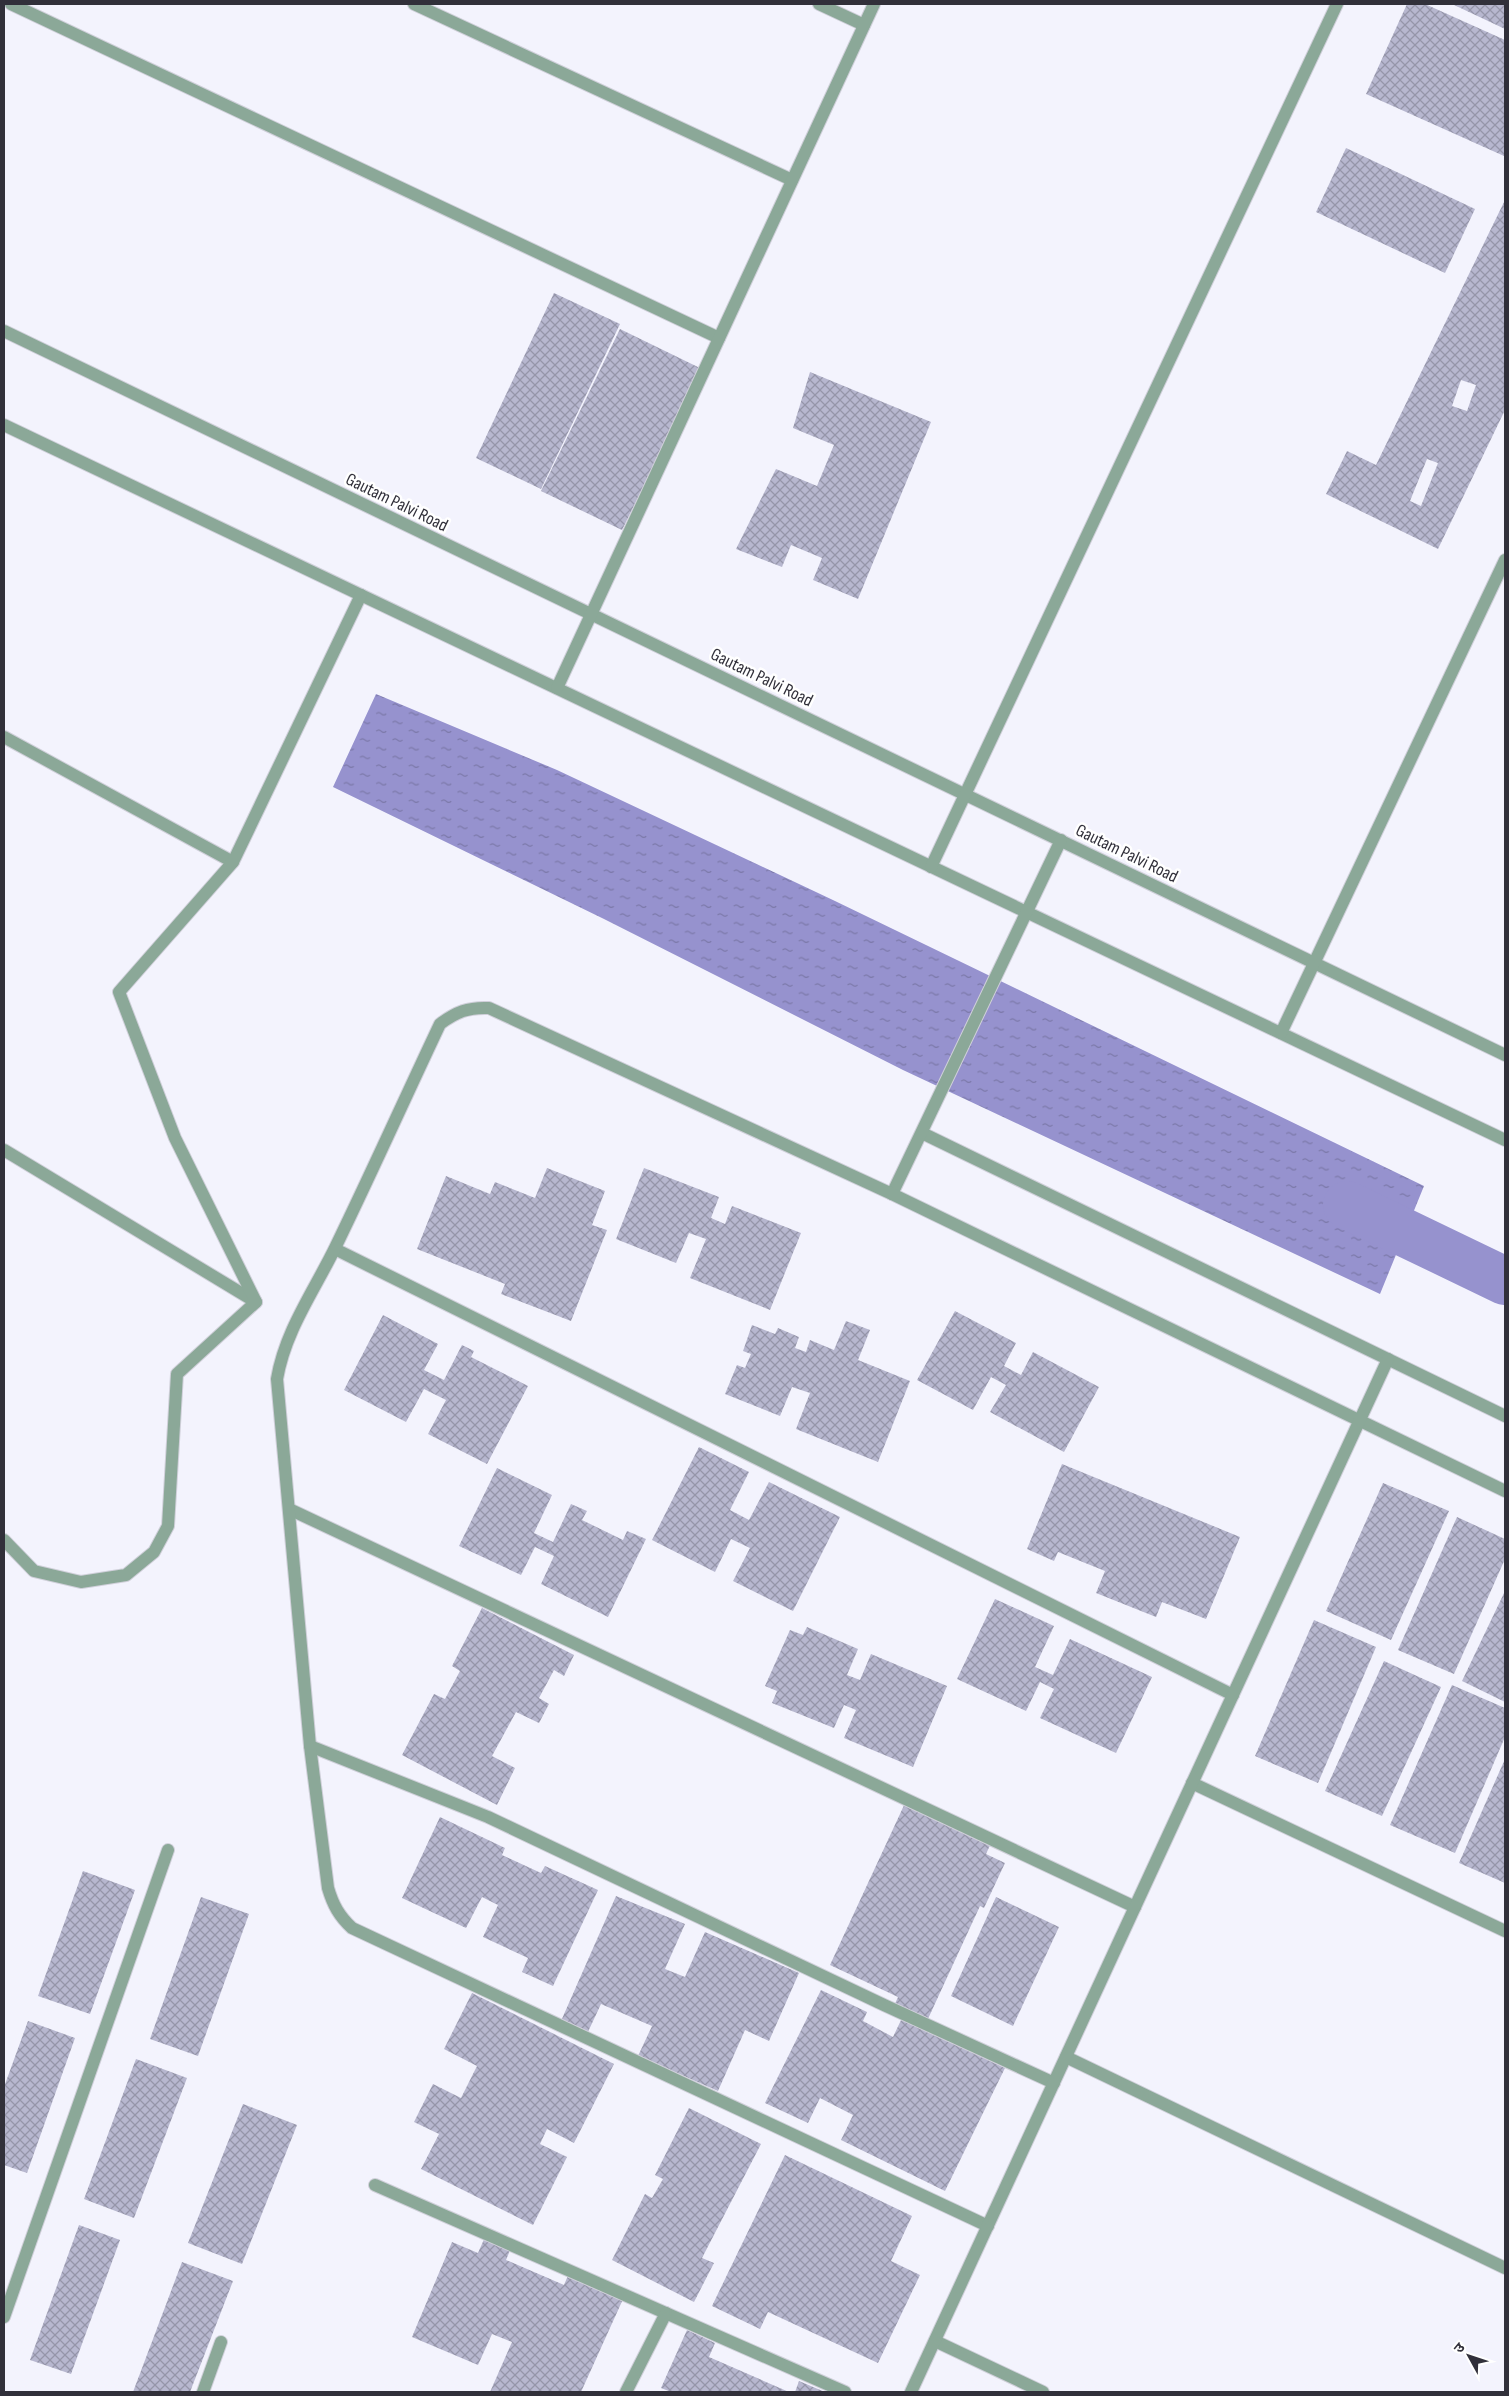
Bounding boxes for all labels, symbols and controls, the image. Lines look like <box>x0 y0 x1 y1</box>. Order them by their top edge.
street label: Gautam Palvi Road <box>342 469 451 536</box>
street label: Gautam Palvi Road <box>707 644 816 711</box>
street label: Gautam Palvi Road <box>1072 820 1181 887</box>
north arrow <box>1444 2331 1494 2381</box>
text: उ <box>1450 2339 1469 2357</box>

